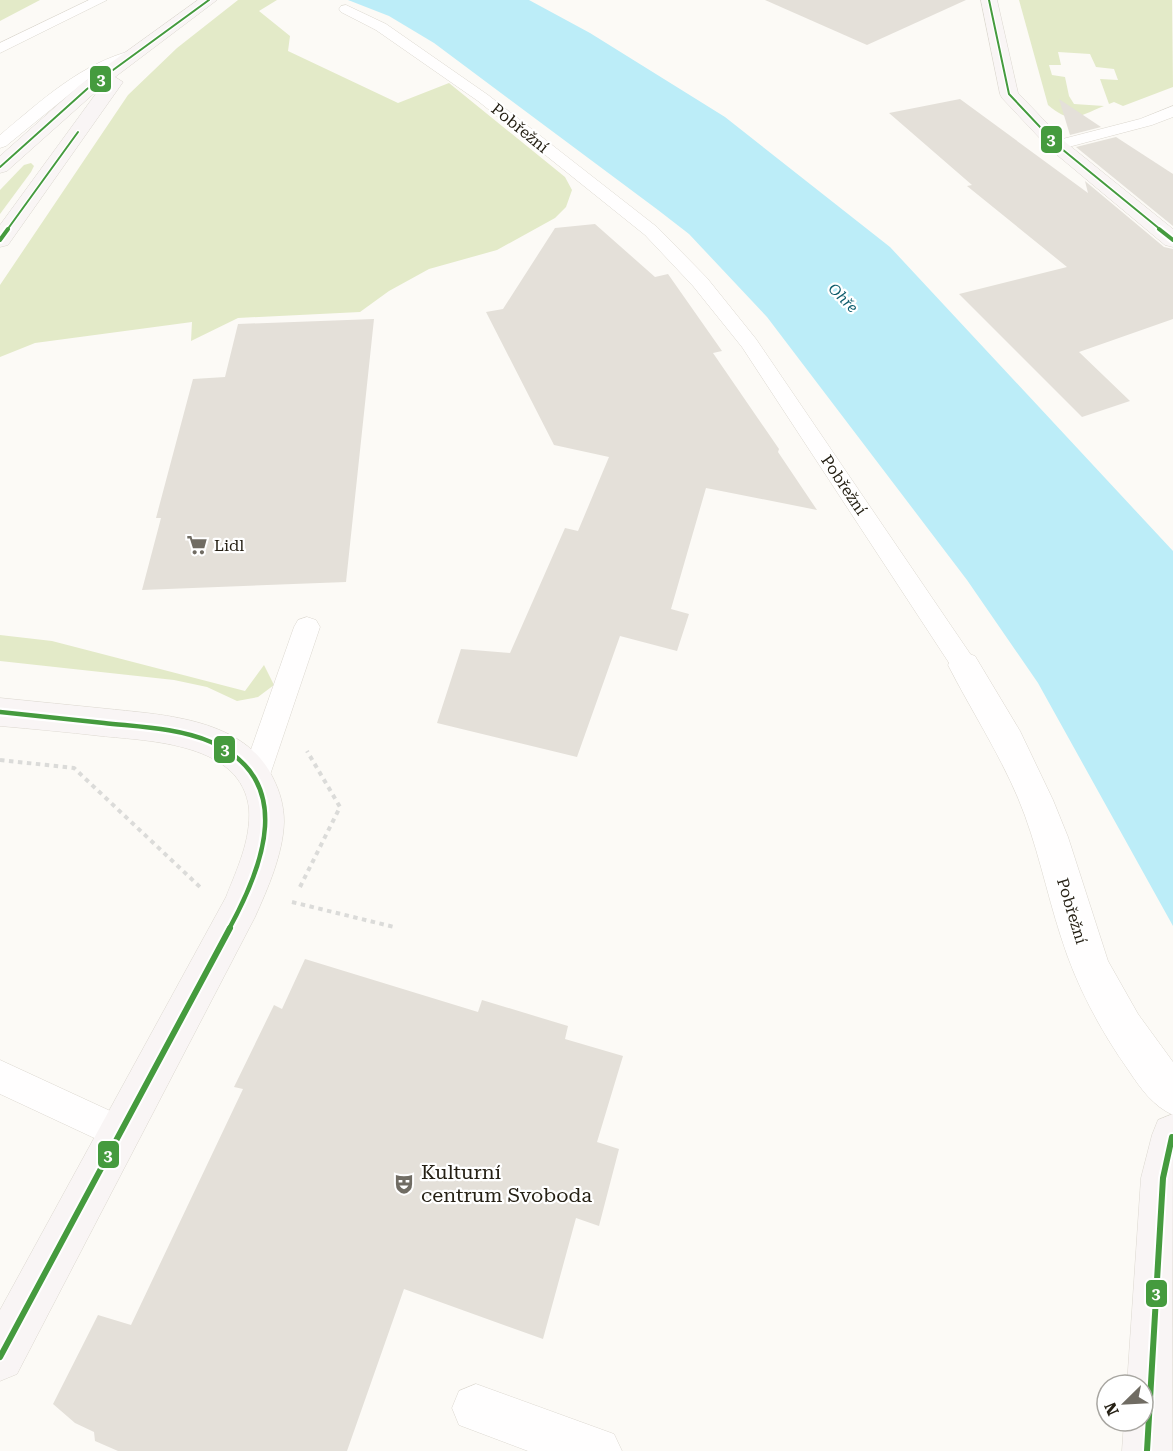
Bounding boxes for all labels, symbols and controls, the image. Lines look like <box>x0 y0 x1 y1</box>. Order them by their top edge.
line badge: 3 <box>89 65 112 93</box>
text: 3 <box>97 70 106 89</box>
street label: Pobřežní <box>488 99 552 157</box>
line badge: 3 <box>1040 125 1063 154</box>
text: 3 <box>1047 130 1056 149</box>
water label: Ohře <box>825 280 862 317</box>
street label: Pobřežní <box>817 451 871 519</box>
supermarket icon: Lidl <box>185 533 209 557</box>
place label: Lidl <box>214 536 244 555</box>
line badge: 3 <box>213 735 236 764</box>
text: 3 <box>221 740 230 759</box>
street label: Pobřežní <box>1053 876 1091 946</box>
line badge: 3 <box>97 1140 120 1169</box>
text: 3 <box>104 1146 113 1165</box>
place label: Kulturní centrum Svoboda <box>421 1160 592 1207</box>
theatre icon: Kulturní centrum Svoboda <box>392 1172 416 1196</box>
line badge: 3 <box>1145 1279 1168 1308</box>
text: 3 <box>1152 1284 1161 1303</box>
north arrow <box>1095 1373 1155 1433</box>
text: N <box>1101 1399 1123 1418</box>

